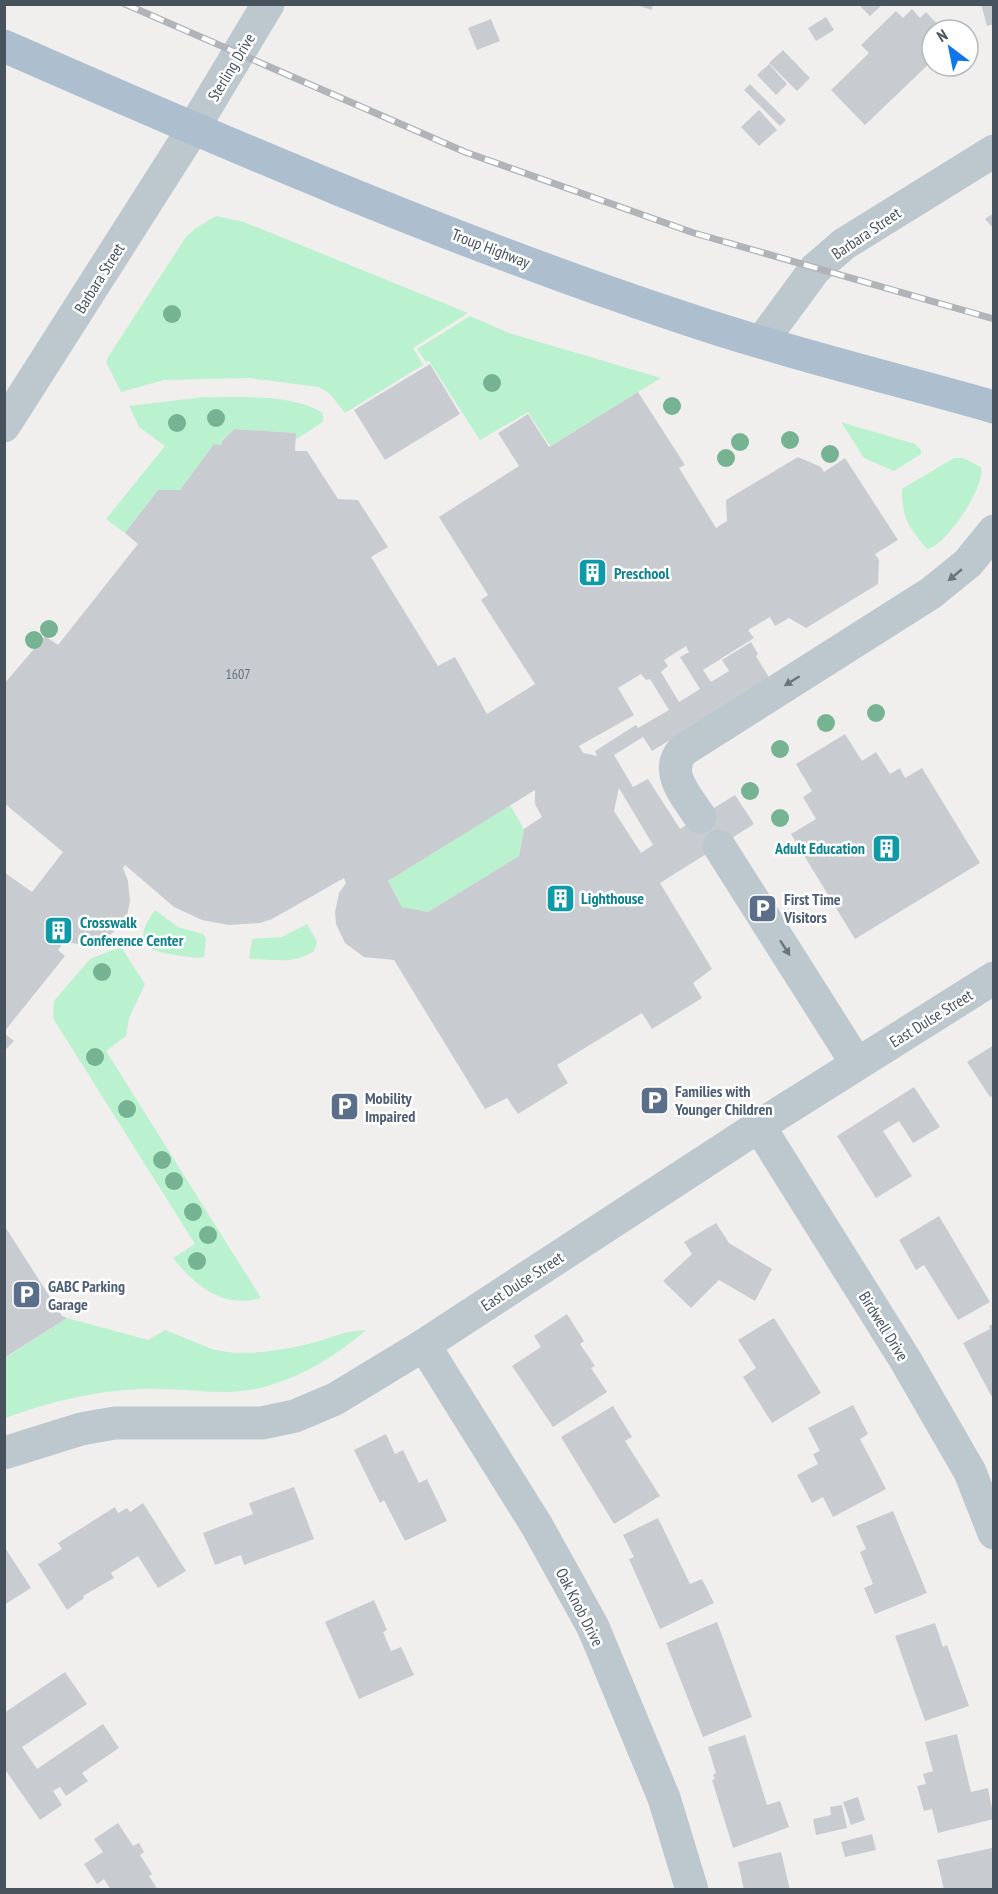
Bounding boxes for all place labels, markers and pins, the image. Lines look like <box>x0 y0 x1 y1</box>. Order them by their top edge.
building icon: Preschool <box>577 557 609 589</box>
place label: Preschool <box>614 563 669 583</box>
building icon: Adult Education <box>870 832 902 864</box>
place label: Adult Education <box>774 838 865 858</box>
building icon: Lighthouse <box>544 882 576 914</box>
place label: Lighthouse <box>581 888 644 908</box>
place label: First Time Visitors <box>783 889 841 927</box>
parking icon: First Time Visitors <box>747 892 779 924</box>
place label: Crosswalk Conference Center <box>80 912 184 950</box>
building icon: Crosswalk Conference Center <box>43 915 75 947</box>
place label: Families with Younger Children <box>674 1081 772 1119</box>
parking icon: Families with Younger Children <box>638 1084 670 1116</box>
place label: Mobility Impaired <box>365 1088 415 1126</box>
parking icon: Mobility Impaired <box>328 1091 360 1123</box>
place label: GABC Parking Garage <box>48 1276 125 1314</box>
parking icon: GABC Parking Garage <box>11 1279 43 1311</box>

